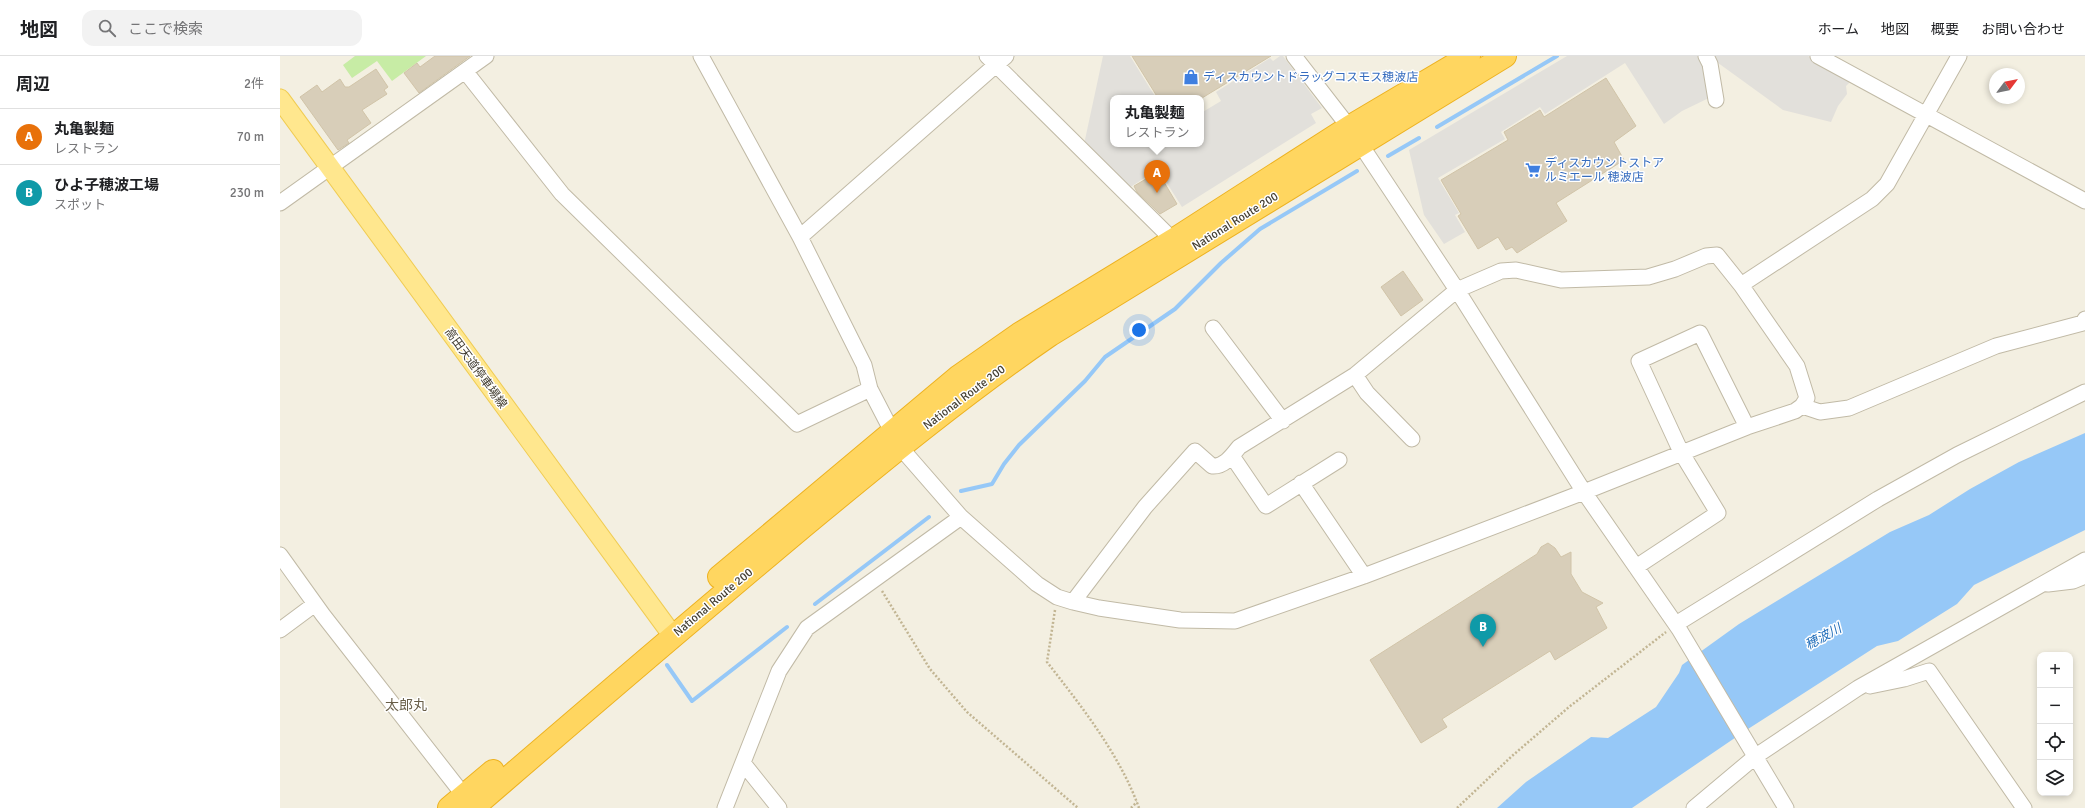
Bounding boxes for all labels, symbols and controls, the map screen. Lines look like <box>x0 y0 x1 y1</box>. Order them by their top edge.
search box <box>82 10 362 46</box>
icon: search <box>96 17 118 39</box>
text: 地図 <box>20 18 58 42</box>
text: ここで検索 <box>128 20 203 38</box>
text: ホーム <box>1817 21 1859 38</box>
text: 地図 <box>1881 21 1909 38</box>
text: 概要 <box>1931 21 1959 38</box>
text: お問い合わせ <box>1981 21 2065 38</box>
shop icon: ディスカウントドラッグコスモス穂波店 <box>1182 68 1200 86</box>
north arrow <box>1989 68 2025 104</box>
place label: ディスカウントドラッグコスモス穂波店 <box>1203 70 1418 85</box>
text: 周辺 <box>16 74 50 95</box>
text: 2件 <box>244 76 264 92</box>
popup <box>1110 95 1204 147</box>
text: 丸亀製麺 <box>1124 104 1185 122</box>
text: 丸亀製麺 <box>54 120 114 138</box>
text: レストラン <box>1124 125 1190 141</box>
text: A <box>25 129 33 145</box>
text: 70 m <box>237 129 264 145</box>
text: レストラン <box>54 141 119 157</box>
place label: ディスカウントストア ルミエール 穂波店 <box>1545 156 1664 185</box>
pin: A <box>1144 160 1170 193</box>
supermarket icon: ディスカウントストア ルミエール 穂波店 <box>1524 161 1542 179</box>
text: ひよ子穂波工場 <box>54 176 159 194</box>
text: B <box>25 185 33 201</box>
text: 230 m <box>230 185 264 201</box>
street label: National Route 200 <box>1189 189 1281 254</box>
text: スポット <box>54 197 106 213</box>
your location <box>1129 320 1149 340</box>
street label: 高田天道停車場線 <box>441 325 510 412</box>
street label: National Route 200 <box>920 362 1008 433</box>
street label: National Route 200 <box>671 565 756 640</box>
pin: B <box>1470 614 1496 647</box>
water label: 穂波川 <box>1803 619 1846 653</box>
map controls <box>2037 652 2073 796</box>
button: + <box>2037 652 2073 688</box>
button: − <box>2037 688 2073 724</box>
district label: 太郎丸 <box>385 697 427 714</box>
button: locate <box>2037 724 2073 760</box>
button: layers <box>2037 760 2073 796</box>

